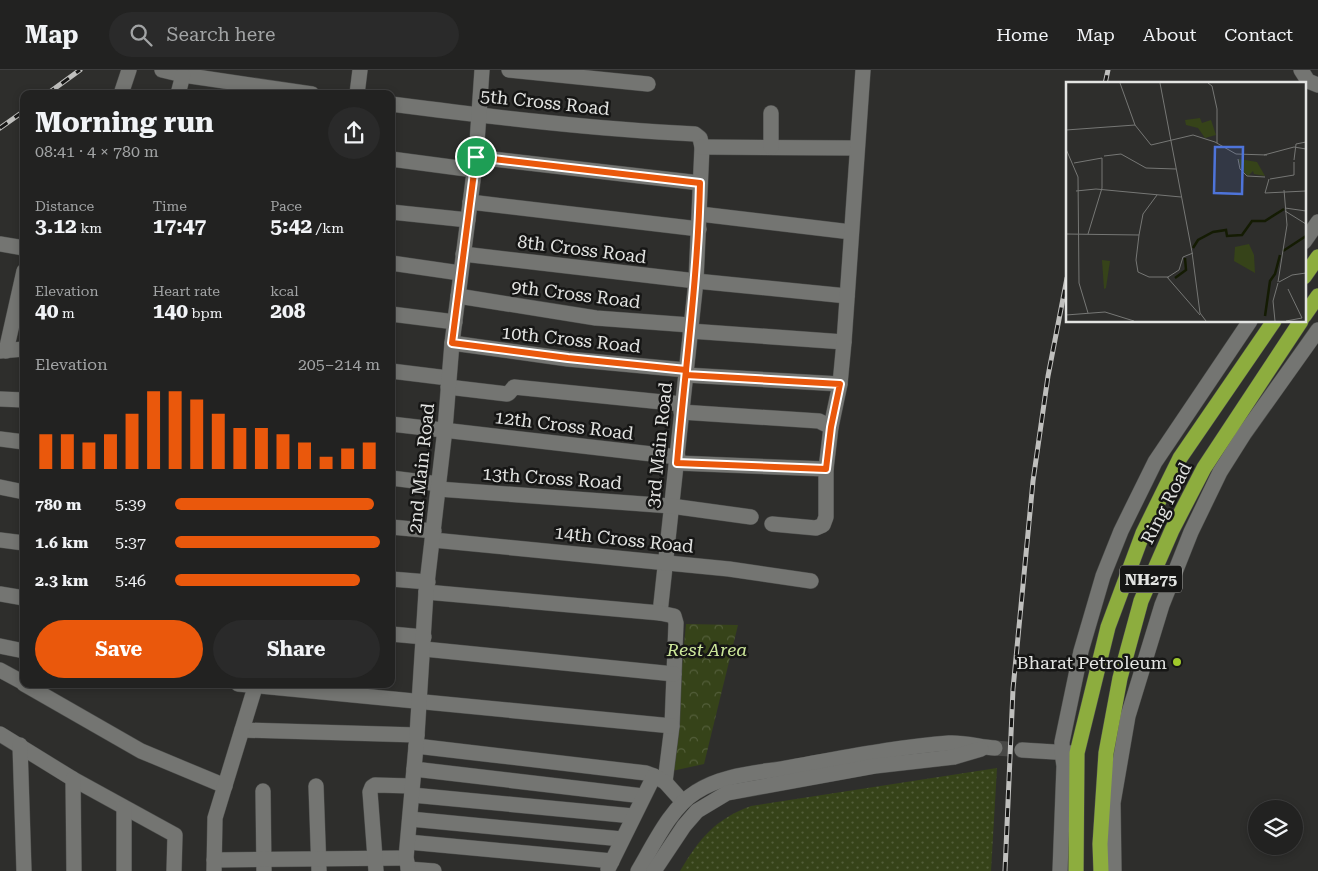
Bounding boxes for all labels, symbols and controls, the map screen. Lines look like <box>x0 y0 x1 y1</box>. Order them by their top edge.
search box <box>109 12 459 57</box>
text: Map <box>25 21 79 49</box>
icon: search <box>127 21 155 49</box>
text: Search here <box>167 23 275 46</box>
text: Home <box>996 24 1048 45</box>
text: Map <box>1076 24 1115 45</box>
text: About <box>1143 24 1196 45</box>
text: Contact <box>1224 24 1293 45</box>
inset map <box>1066 82 1306 322</box>
street label: 5th Cross Road <box>479 85 611 119</box>
text: Morning run <box>35 106 214 139</box>
button: share <box>328 107 380 159</box>
pin <box>455 136 497 178</box>
text: 08:41 · 4 × 780 m <box>35 142 159 161</box>
icon: arrive <box>462 143 490 171</box>
text: Distance <box>35 198 94 214</box>
text: Time <box>153 198 187 214</box>
text: Pace <box>270 198 302 214</box>
text: 3.12 <box>35 214 77 238</box>
text: 17:47 <box>153 214 206 238</box>
text: 5:42 <box>270 214 312 238</box>
text: km <box>77 220 102 236</box>
text: /km <box>312 220 344 236</box>
street label: 8th Cross Road <box>516 231 648 267</box>
street label: 9th Cross Road <box>510 276 642 312</box>
text: Elevation <box>35 283 98 299</box>
text: Heart rate <box>153 283 220 299</box>
text: kcal <box>270 283 299 299</box>
text: 40 <box>35 299 59 323</box>
text: 140 <box>153 299 188 323</box>
text: 208 <box>270 299 306 323</box>
text: m <box>59 305 75 321</box>
text: bpm <box>188 305 222 321</box>
street label: 10th Cross Road <box>500 321 642 357</box>
text: Elevation <box>35 355 108 374</box>
text: 205–214 m <box>298 355 380 374</box>
street label: 3rd Main Road <box>642 381 676 509</box>
street label: 2nd Main Road <box>404 401 438 534</box>
street label: 12th Cross Road <box>493 406 635 444</box>
street label: Ring Road <box>1136 458 1196 547</box>
street label: 13th Cross Road <box>481 463 623 493</box>
text: 780 m <box>35 495 81 514</box>
text: 5:39 <box>115 495 146 514</box>
street label: 14th Cross Road <box>553 521 695 557</box>
text: 1.6 km <box>35 533 88 552</box>
text: 5:37 <box>115 533 146 552</box>
road number: NH275 <box>1120 566 1182 592</box>
text: 2.3 km <box>35 571 88 590</box>
text: 5:46 <box>115 571 146 590</box>
button: Save <box>35 620 203 678</box>
button: Share <box>213 620 380 678</box>
park label: Rest Area <box>666 639 747 660</box>
place label: Bharat Petroleum <box>1016 652 1167 673</box>
marker: Bharat Petroleum <box>1171 656 1183 668</box>
map controls <box>1248 800 1303 855</box>
button: layers <box>1248 800 1303 855</box>

